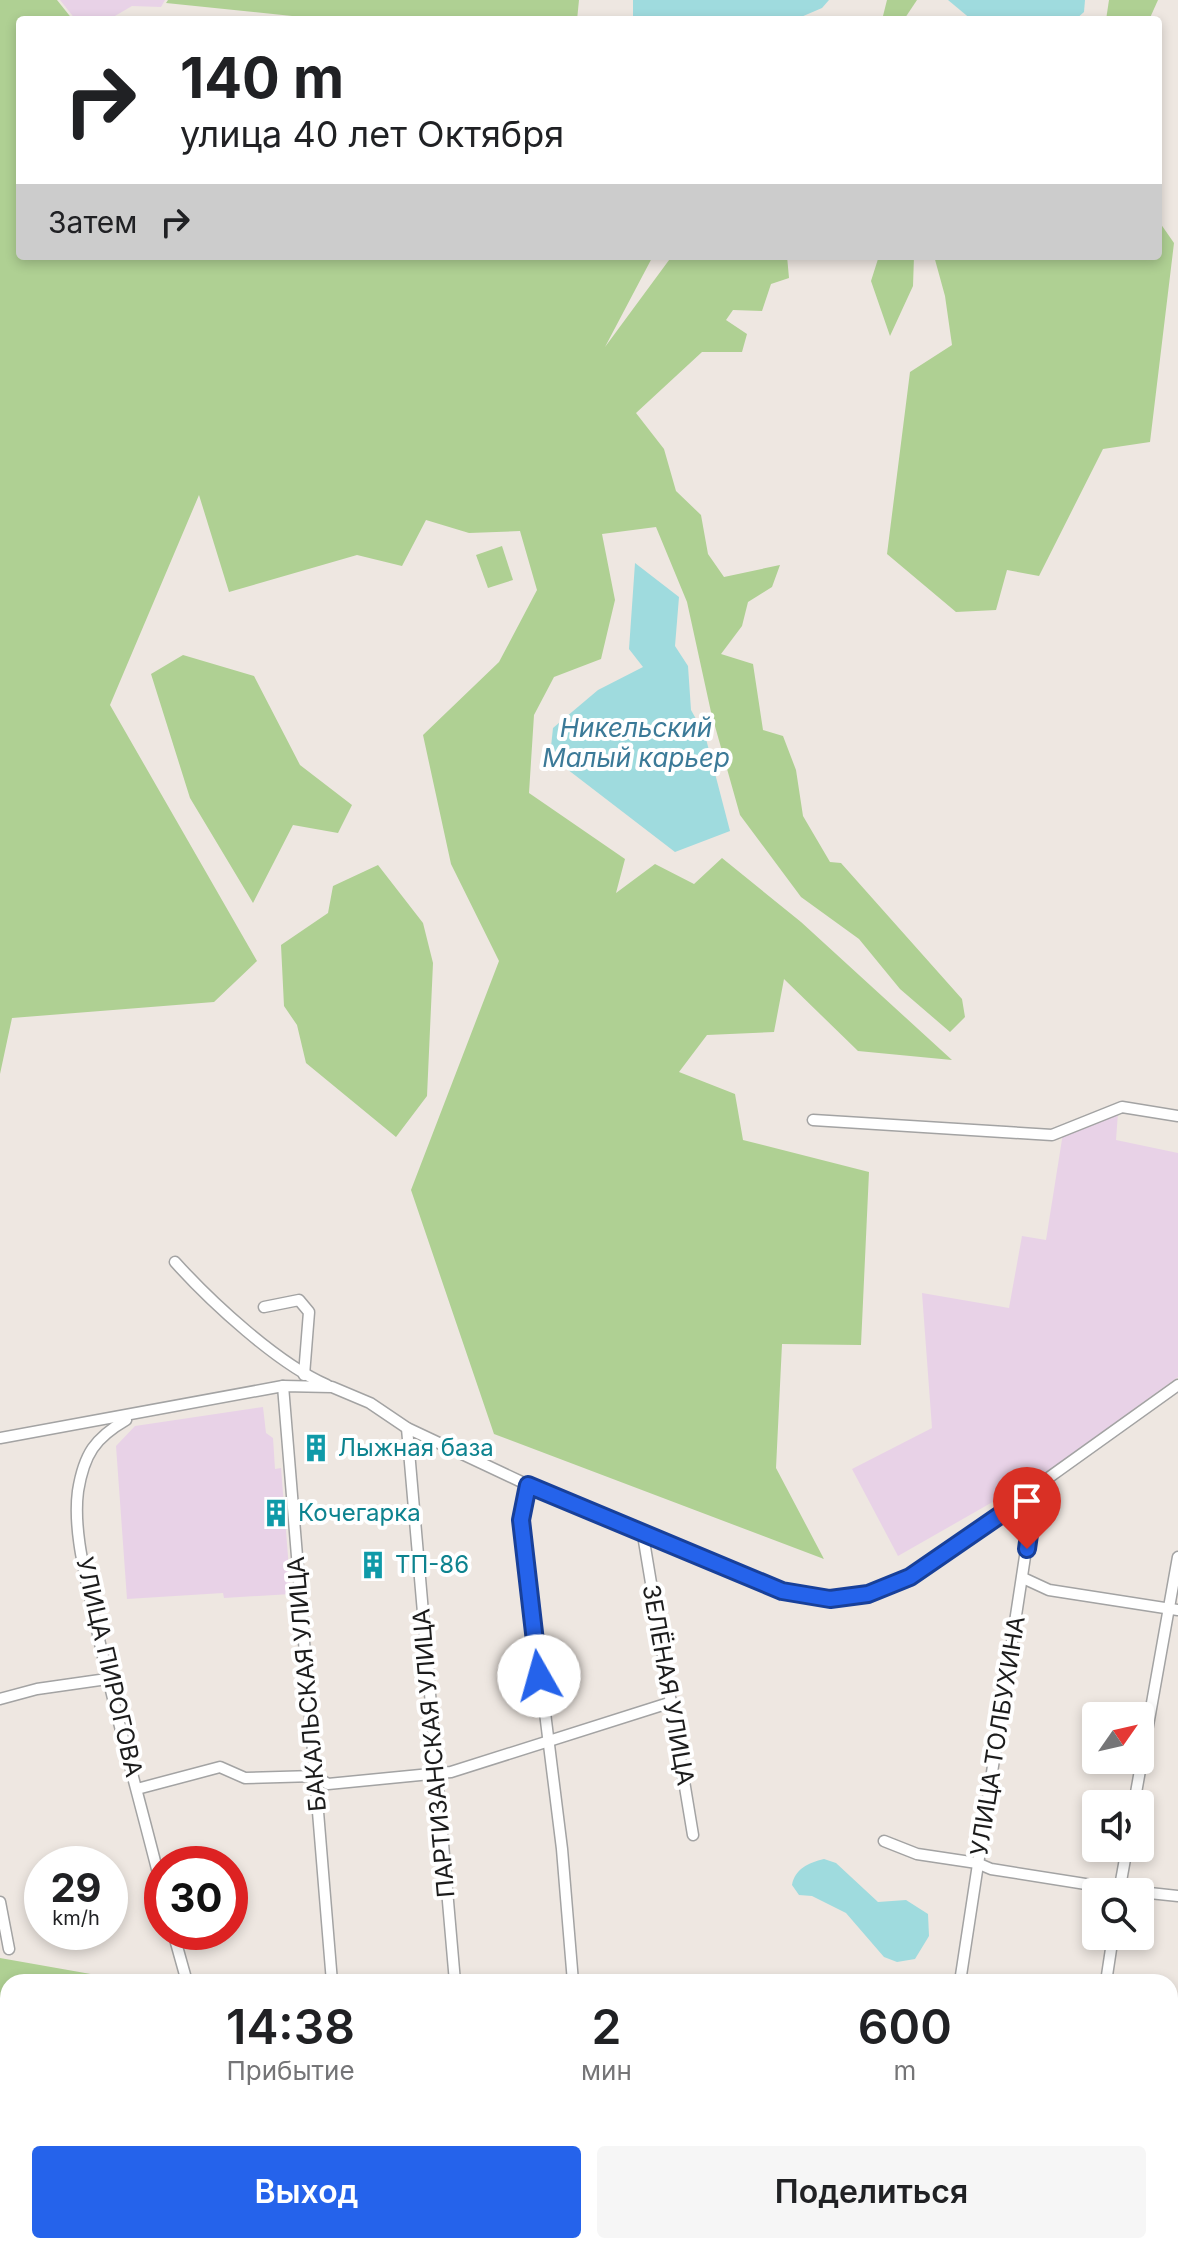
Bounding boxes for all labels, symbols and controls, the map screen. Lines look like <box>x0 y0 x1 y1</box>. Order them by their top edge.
text: 140 m <box>180 44 344 112</box>
icon: right <box>48 48 152 152</box>
text: улица 40 лет Октября <box>180 112 564 156</box>
icon: right <box>153 200 197 244</box>
text: Затем <box>48 204 137 240</box>
water label: Никельский Малый карьер <box>542 712 730 773</box>
building icon: Лыжная база <box>301 1433 331 1463</box>
place label: Лыжная база <box>338 1433 494 1462</box>
pin <box>993 1467 1061 1549</box>
icon: arrive <box>1005 1479 1049 1523</box>
building icon: Кочегарка <box>261 1498 291 1528</box>
place label: Кочегарка <box>298 1498 421 1527</box>
building icon: ТП-86 <box>358 1550 388 1580</box>
place label: ТП-86 <box>395 1550 469 1579</box>
street label: УЛИЦА ПИРОГОВА <box>70 1554 149 1780</box>
street label: БАКАЛЬСКАЯ УЛИЦА <box>281 1555 332 1813</box>
street label: ЗЕЛЁНАЯ УЛИЦА <box>637 1582 700 1787</box>
street label: ПАРТИЗАНСКАЯ УЛИЦА <box>406 1607 461 1899</box>
street label: УЛИЦА ТОЛБУХИНА <box>964 1614 1031 1858</box>
position arrow <box>497 1634 581 1718</box>
north arrow <box>1082 1702 1154 1774</box>
map controls <box>1082 1702 1154 1950</box>
button: sound <box>1082 1790 1154 1862</box>
speed limit sign: 30 <box>144 1846 248 1950</box>
text: 29 <box>50 1863 102 1912</box>
button: search <box>1082 1878 1154 1950</box>
text: km/h <box>52 1906 100 1930</box>
text: 14:38 <box>226 1997 355 2056</box>
text: 2 <box>591 1997 621 2056</box>
text: 600 <box>858 1997 952 2056</box>
text: Прибытие <box>226 2055 355 2086</box>
text: мин <box>581 2055 632 2086</box>
text: m <box>893 2055 916 2086</box>
button: Выход <box>32 2146 581 2238</box>
button: Поделиться <box>597 2146 1146 2238</box>

